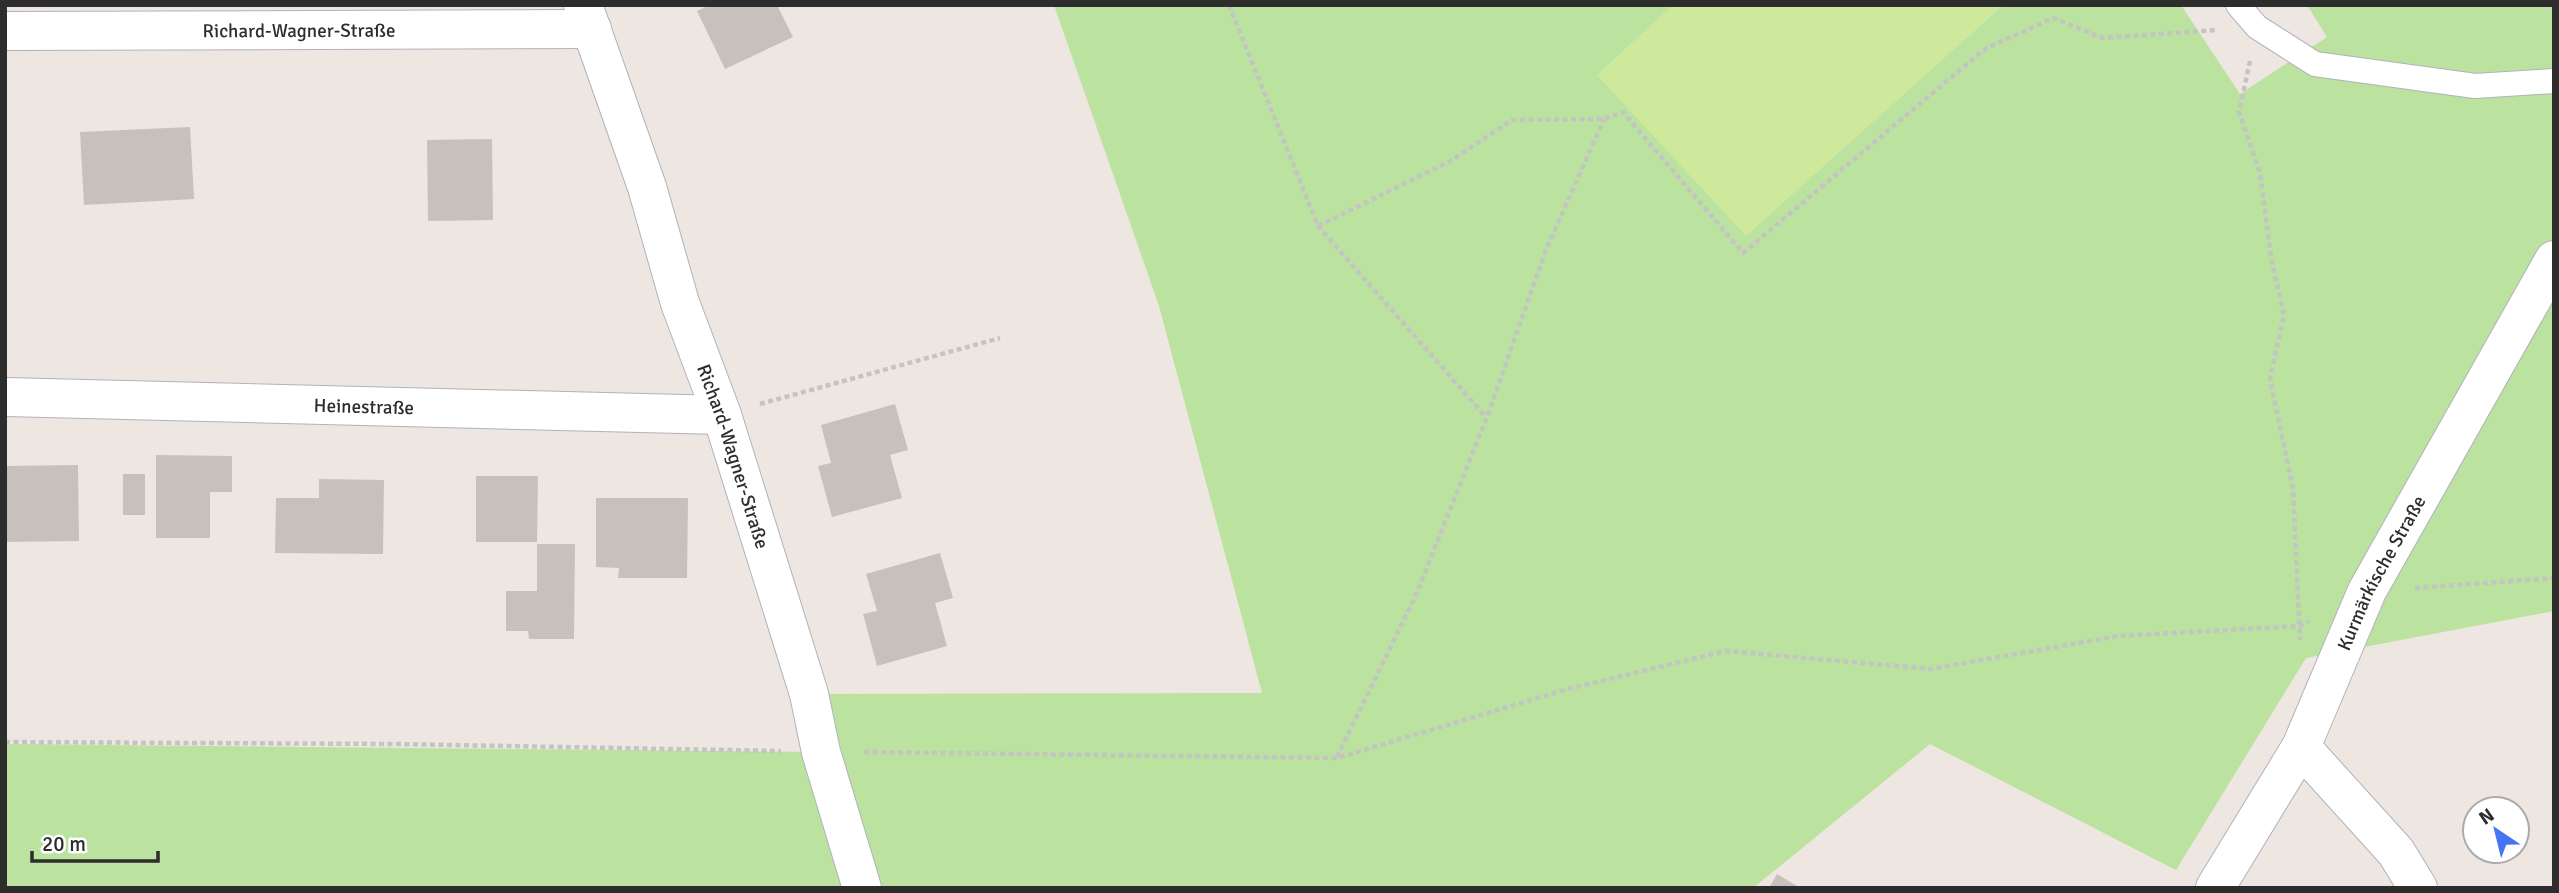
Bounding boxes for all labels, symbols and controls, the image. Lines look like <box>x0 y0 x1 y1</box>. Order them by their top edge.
street label: Richard-Wagner-Straße <box>203 19 395 43</box>
street label: Richard-Wagner-Straße <box>691 361 774 552</box>
street label: Heinestraße <box>313 394 414 420</box>
street label: Kurmärkische Straße <box>2332 491 2431 654</box>
north arrow <box>2461 795 2531 865</box>
text: N <box>2475 803 2499 831</box>
scale bar <box>32 820 158 864</box>
text: 20 m <box>42 831 86 857</box>

